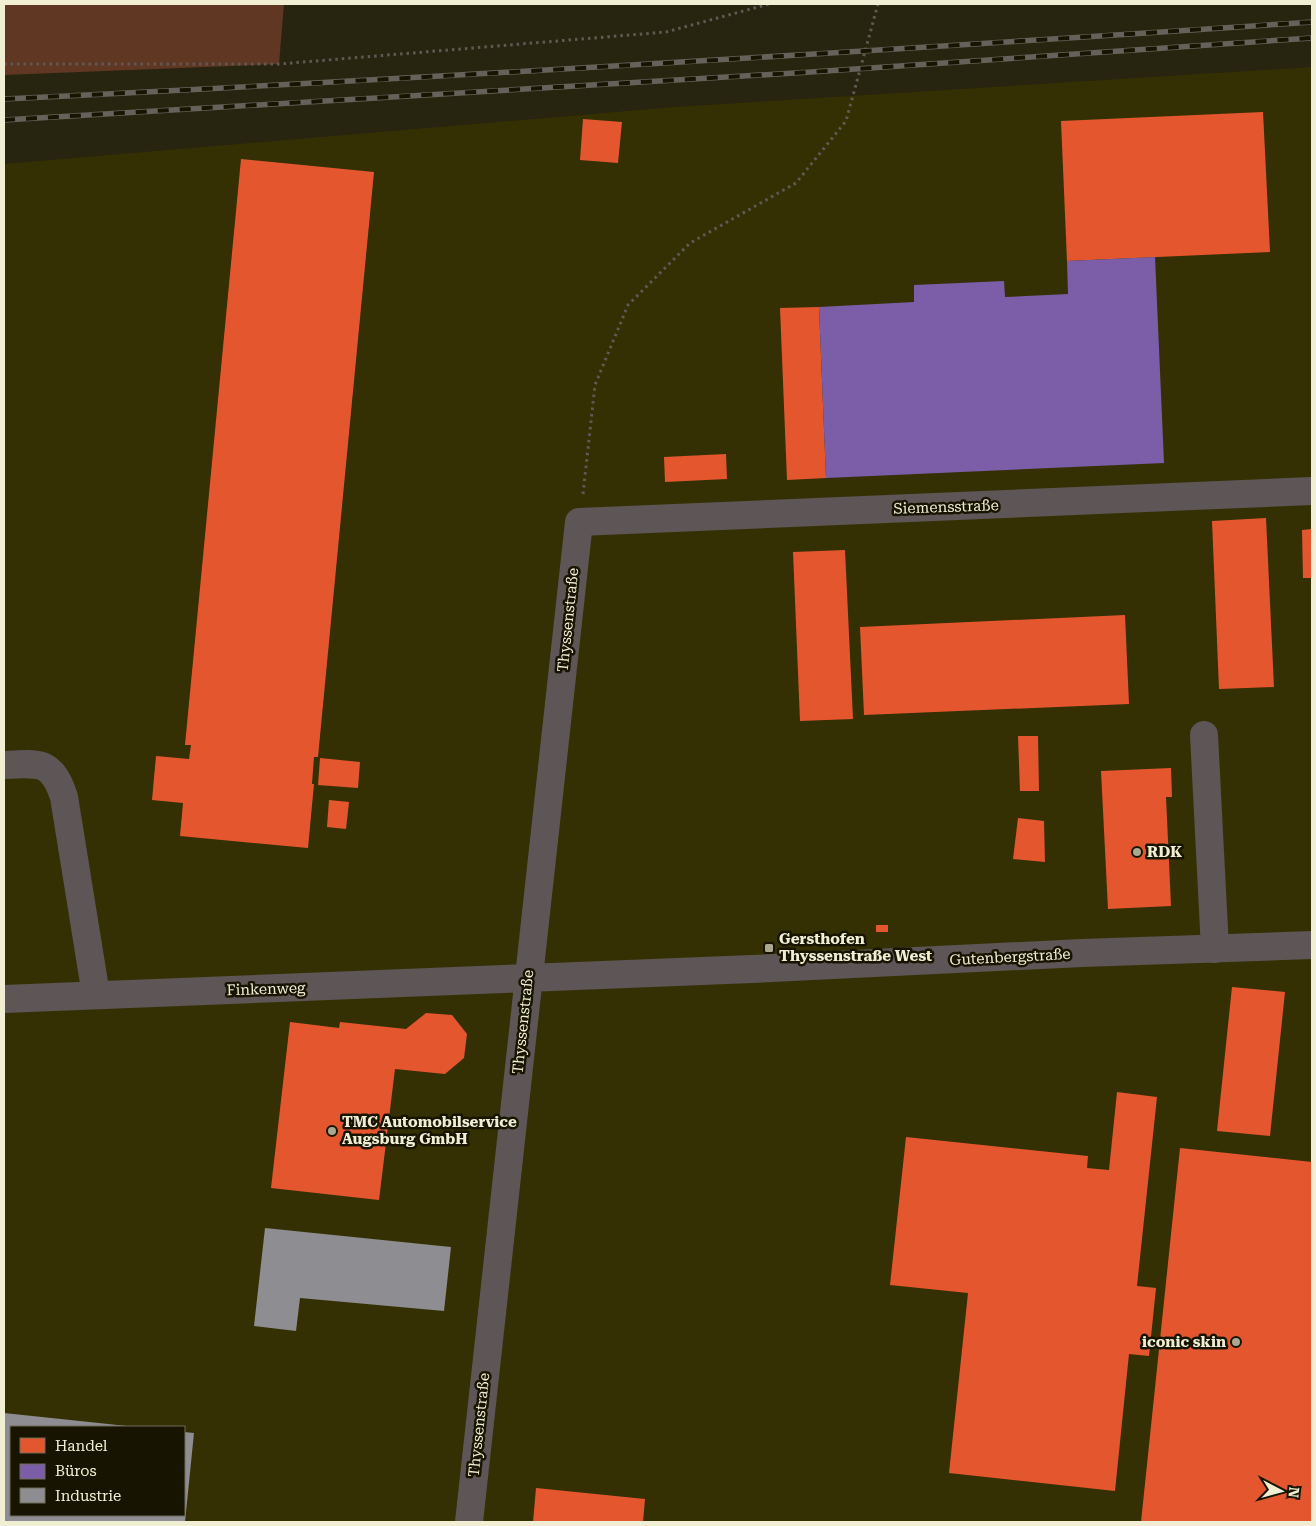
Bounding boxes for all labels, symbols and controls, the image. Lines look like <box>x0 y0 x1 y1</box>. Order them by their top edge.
street label: Siemensstraße <box>893 496 999 518</box>
street label: Thyssenstraße <box>554 567 582 673</box>
place label: RDK <box>1147 843 1182 861</box>
marker: RDK <box>1131 846 1143 858</box>
place label: Gersthofen Thyssenstraße West <box>779 930 932 965</box>
marker: Gersthofen Thyssenstraße West <box>763 942 775 954</box>
street label: Gutenbergstraße <box>949 945 1071 969</box>
street label: Thyssenstraße <box>509 969 537 1075</box>
street label: Finkenweg <box>226 979 306 999</box>
place label: TMC Automobilservice Augsburg GmbH <box>342 1113 517 1148</box>
marker: TMC Automobilservice Augsburg GmbH <box>326 1125 338 1137</box>
place label: iconic skin <box>1142 1333 1226 1351</box>
marker: iconic skin <box>1230 1336 1242 1348</box>
street label: Thyssenstraße <box>465 1372 493 1478</box>
legend <box>10 1426 185 1516</box>
text: Handel <box>55 1437 108 1455</box>
text: Büros <box>55 1462 97 1480</box>
north arrow <box>1256 1466 1306 1516</box>
text: N <box>1285 1486 1302 1499</box>
text: Industrie <box>55 1487 121 1505</box>

